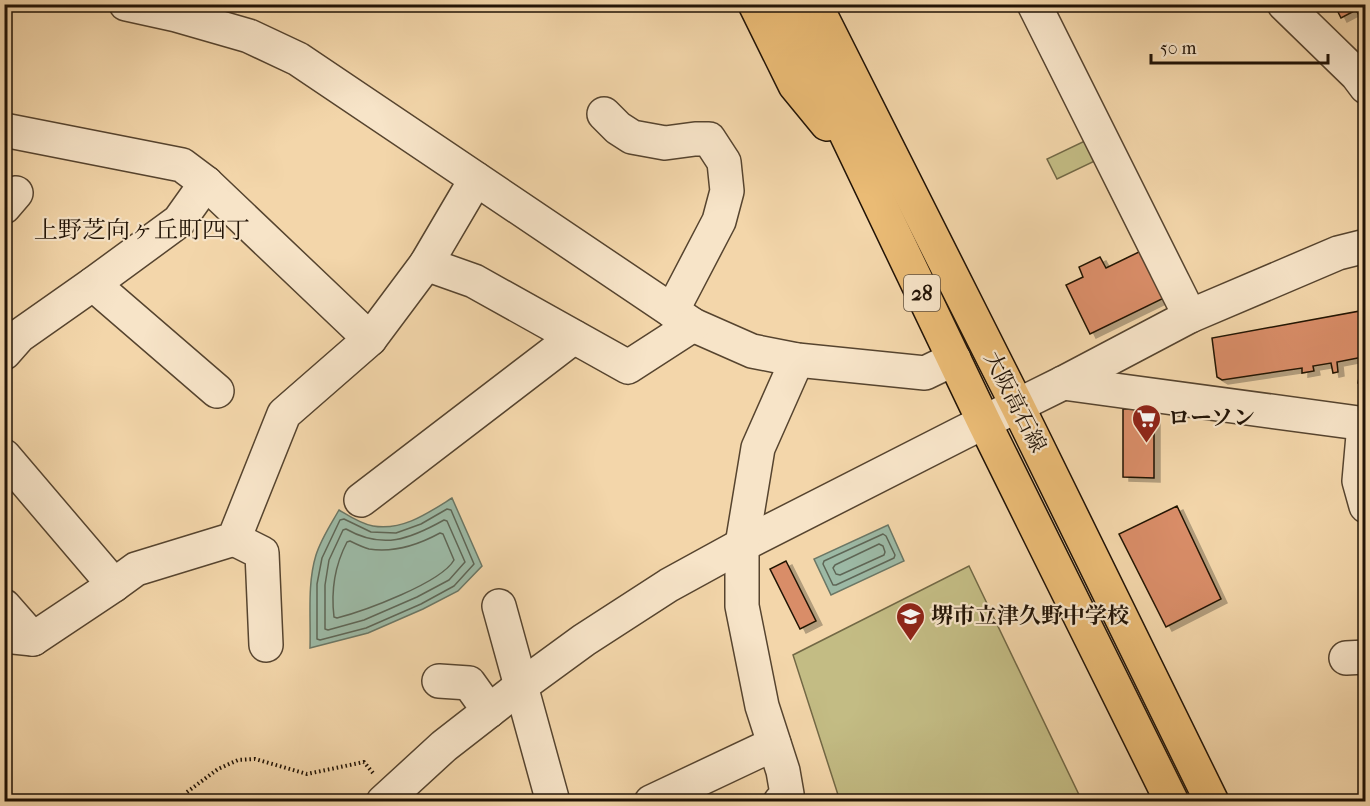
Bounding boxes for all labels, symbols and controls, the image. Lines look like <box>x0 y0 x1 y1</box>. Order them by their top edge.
scale bar <box>1151 27 1328 65</box>
text: 50 m <box>1160 38 1197 59</box>
district label: 上野芝向ヶ丘町四丁 <box>34 216 250 244</box>
road number: 28 <box>904 275 940 311</box>
street label: 大阪高石線 <box>978 347 1052 457</box>
supermarket icon: ローソン <box>1131 402 1163 444</box>
place label: ローソン <box>1168 405 1255 431</box>
school or university icon: 堺市立津久野中学校 <box>894 600 926 642</box>
place label: 堺市立津久野中学校 <box>931 603 1129 629</box>

